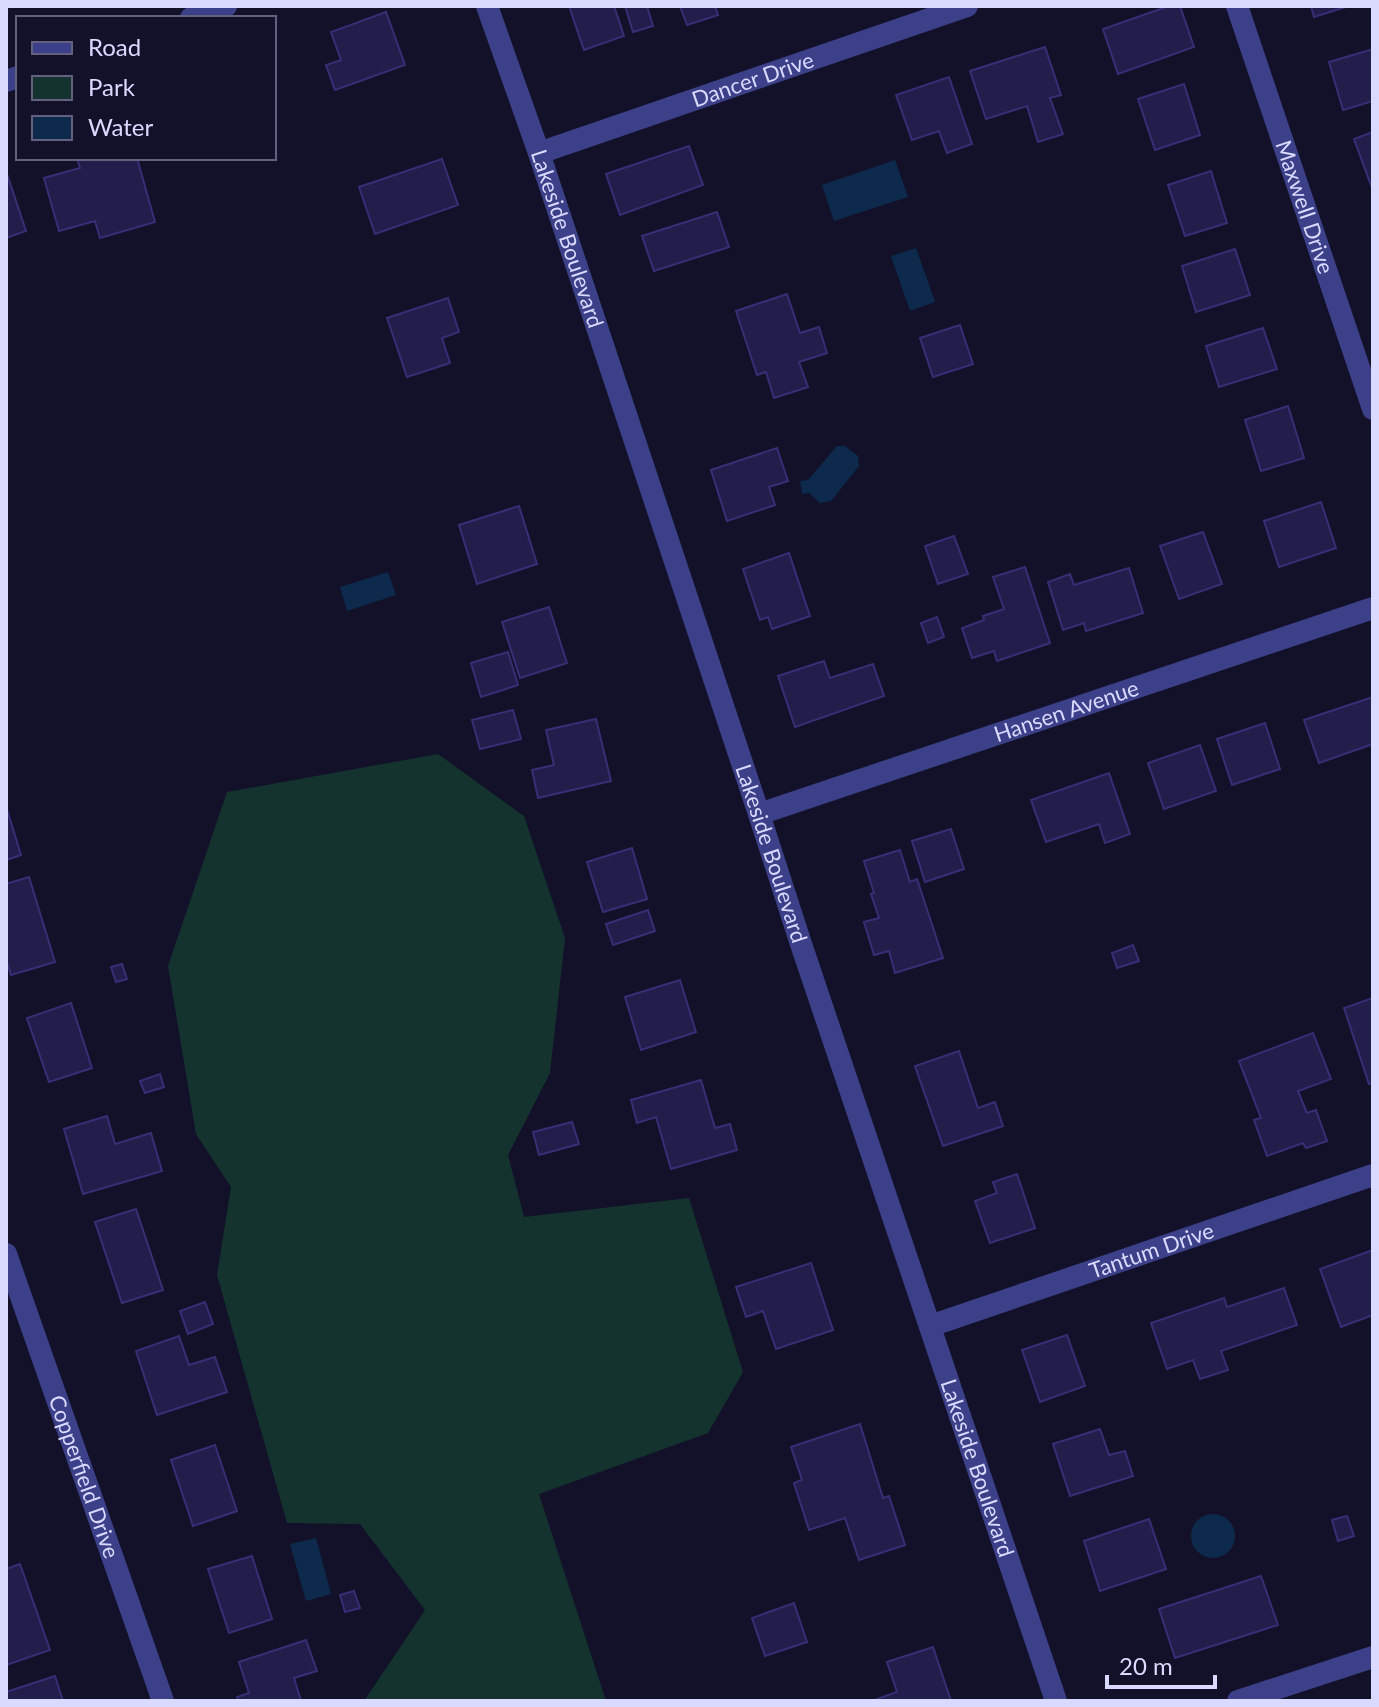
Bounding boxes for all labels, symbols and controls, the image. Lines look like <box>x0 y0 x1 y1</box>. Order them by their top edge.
legend <box>16 16 276 160</box>
text: Road <box>88 32 141 61</box>
street label: Dancer Drive <box>688 46 817 113</box>
text: Park <box>88 72 136 101</box>
text: Water <box>88 112 153 141</box>
street label: Maxwell Drive <box>1270 136 1340 277</box>
street label: Lakeside Boulevard <box>526 146 610 331</box>
street label: Hansen Avenue <box>990 674 1142 747</box>
street label: Lakeside Boulevard <box>730 761 814 946</box>
street label: Tantum Drive <box>1085 1216 1217 1284</box>
street label: Lakeside Boulevard <box>935 1375 1020 1560</box>
street label: Copperfield Drive <box>44 1391 126 1562</box>
scale bar <box>1107 1639 1215 1689</box>
text: 20 m <box>1119 1651 1173 1680</box>

